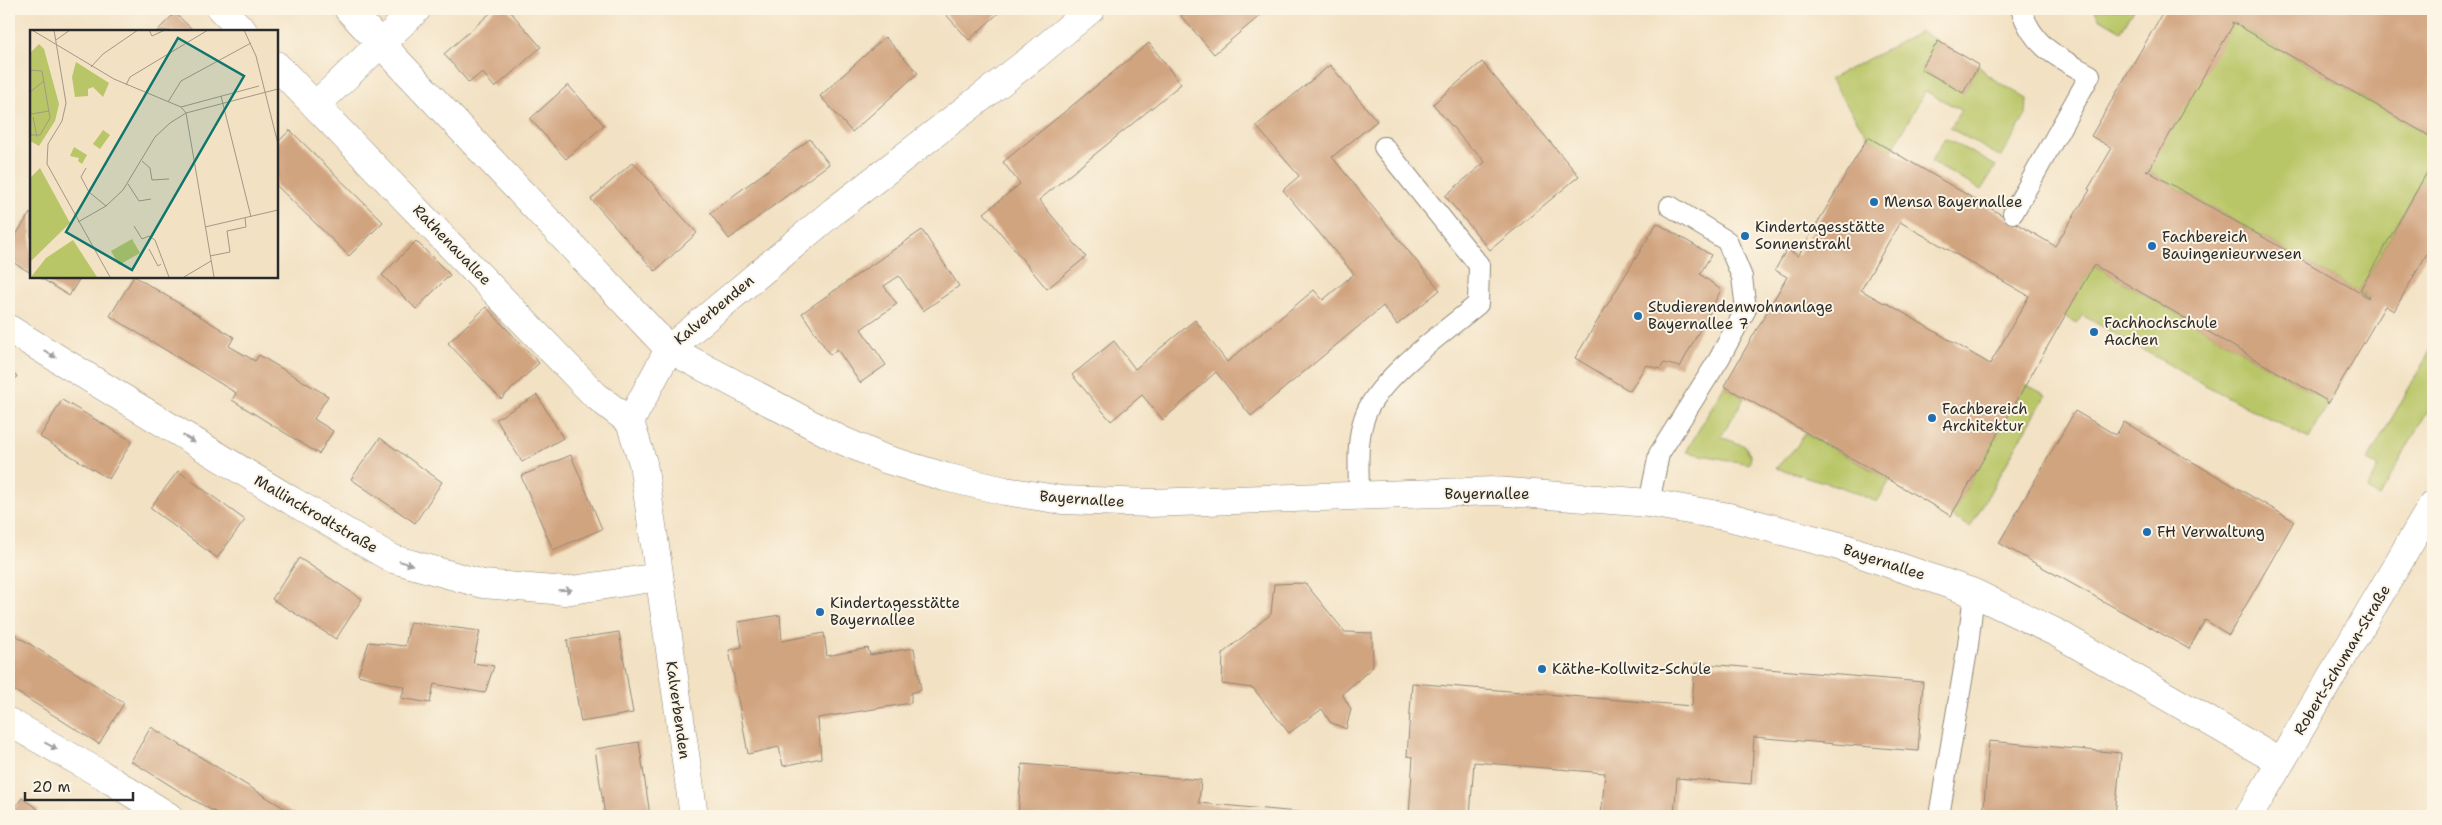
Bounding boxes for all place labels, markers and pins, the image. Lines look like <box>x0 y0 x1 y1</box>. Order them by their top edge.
place label: Mensa Bayernallee <box>1884 192 2023 212</box>
marker: Mensa Bayernallee <box>1868 196 1880 208</box>
place label: Kindertagesstätte Sonnenstrahl <box>1755 217 1885 254</box>
place label: Fachbereich Bauingenieurwesen <box>2162 227 2302 264</box>
marker: Kindertagesstätte Sonnenstrahl <box>1739 230 1751 242</box>
marker: Fachbereich Bauingenieurwesen <box>2146 240 2158 252</box>
place label: Studierendenwohnanlage Bayernallee 7 <box>1648 297 1833 334</box>
marker: Studierendenwohnanlage Bayernallee 7 <box>1632 310 1644 322</box>
place label: Fachhochschule Aachen <box>2104 313 2217 350</box>
marker: Fachhochschule Aachen <box>2088 326 2100 338</box>
place label: Fachbereich Architektur <box>1942 399 2028 436</box>
marker: Fachbereich Architektur <box>1926 412 1938 424</box>
place label: FH Verwaltung <box>2157 522 2265 542</box>
marker: FH Verwaltung <box>2141 526 2153 538</box>
place label: Kindertagesstätte Bayernallee <box>830 593 960 630</box>
marker: Kindertagesstätte Bayernallee <box>814 606 826 618</box>
place label: Käthe-Kollwitz-Schule <box>1552 659 1711 679</box>
marker: Käthe-Kollwitz-Schule <box>1536 663 1548 675</box>

